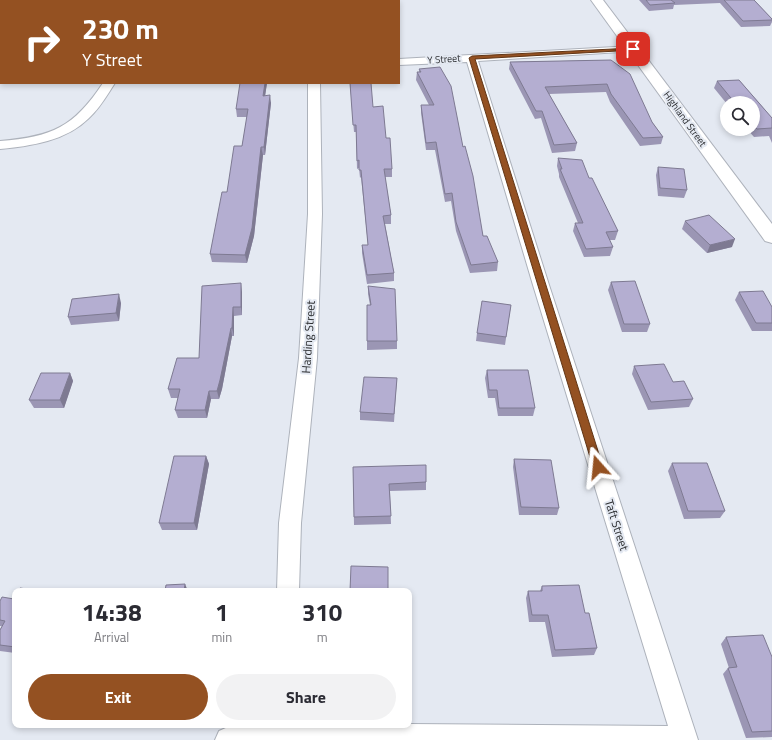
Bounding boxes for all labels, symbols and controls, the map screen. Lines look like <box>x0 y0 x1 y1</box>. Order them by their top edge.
text: 230 m <box>82 7 159 50</box>
icon: right <box>16 16 68 68</box>
pin <box>616 32 650 66</box>
icon: arrive <box>622 38 644 60</box>
text: Y Street <box>82 46 142 73</box>
street label: Y Street <box>427 50 462 68</box>
street label: Highland Street <box>660 88 711 150</box>
map controls <box>720 96 760 136</box>
button: search <box>720 96 760 136</box>
street label: Harding Street <box>296 299 320 374</box>
position arrow <box>577 446 619 488</box>
street label: Taft Street <box>600 497 634 554</box>
text: 14:38 <box>82 594 142 630</box>
text: 1 <box>215 594 229 630</box>
text: 310 <box>302 594 342 630</box>
text: Arrival <box>94 627 129 647</box>
text: min <box>211 627 232 647</box>
text: m <box>317 627 328 647</box>
button: Exit <box>28 674 208 720</box>
button: Share <box>216 674 396 720</box>

